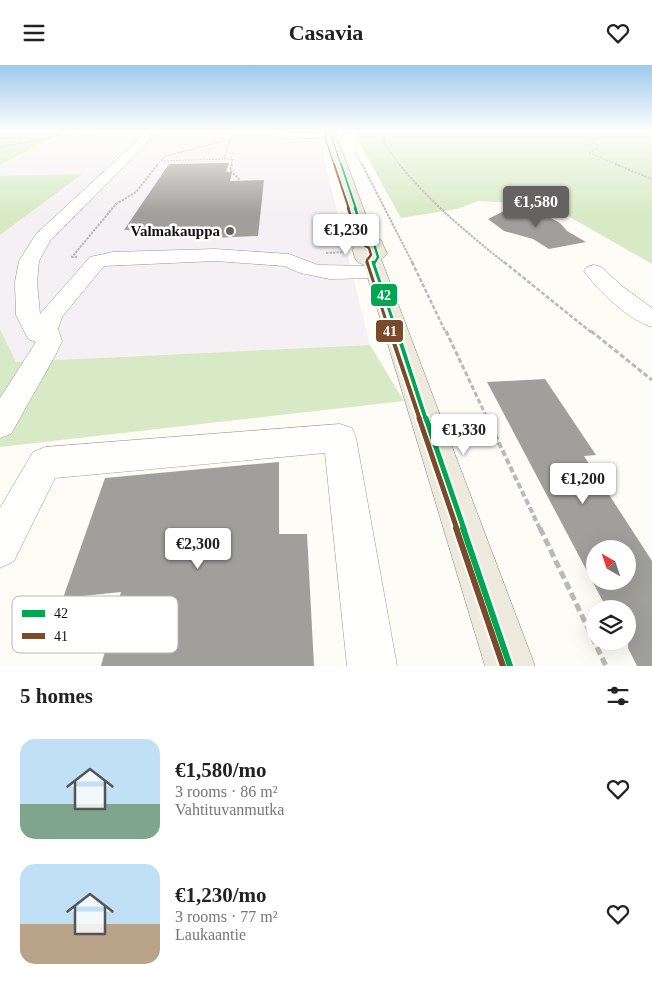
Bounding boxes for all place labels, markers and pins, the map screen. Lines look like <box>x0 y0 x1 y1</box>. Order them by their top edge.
pin: €1,580 <box>495 185 577 228</box>
pin: €1,230 <box>305 213 387 256</box>
place label: Valmakauppa <box>131 223 220 239</box>
marker: Valmakauppa <box>224 225 236 237</box>
pin: €1,330 <box>423 413 505 456</box>
pin: €1,200 <box>542 463 624 505</box>
pin: €2,300 <box>157 527 239 570</box>

